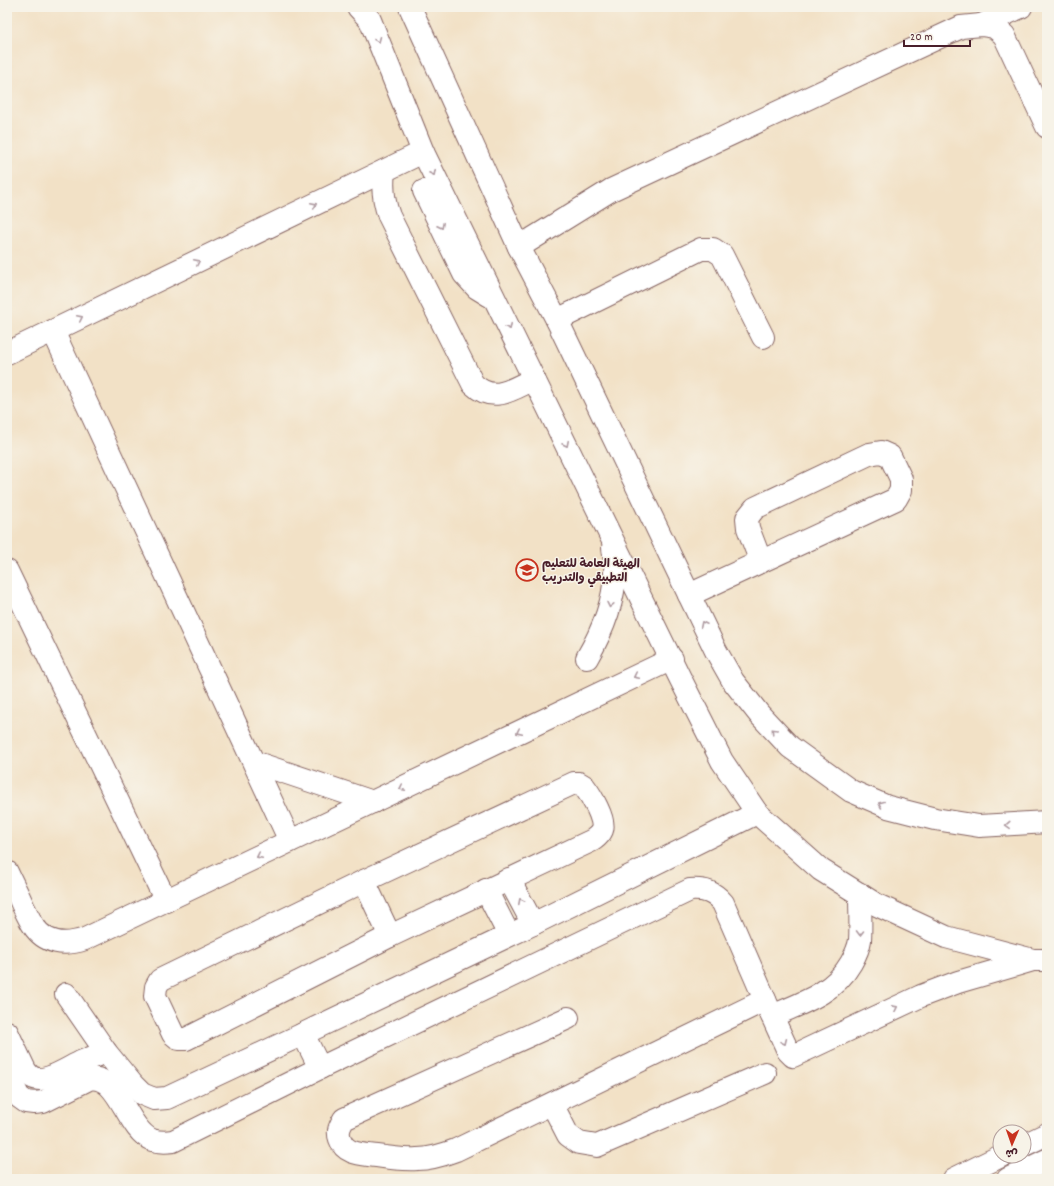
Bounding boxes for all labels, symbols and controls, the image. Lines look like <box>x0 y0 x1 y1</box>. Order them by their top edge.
scale bar <box>904 22 970 48</box>
text: 20 m <box>910 29 933 46</box>
one-way arrow <box>374 36 382 43</box>
one-way arrow <box>428 169 436 176</box>
one-way arrow <box>310 202 317 210</box>
one-way arrow <box>436 221 444 229</box>
one-way arrow <box>193 259 200 266</box>
one-way arrow <box>76 315 83 323</box>
one-way arrow <box>504 323 512 331</box>
one-way arrow <box>561 440 569 447</box>
place label: الهيئة العامة للتعليم التطبيقي والتدريب <box>542 556 640 588</box>
school or university icon: الهيئة العامة للتعليم التطبيقي والتدريب <box>514 557 540 583</box>
one-way arrow <box>607 602 615 608</box>
one-way arrow <box>700 620 707 628</box>
one-way arrow <box>633 671 641 679</box>
one-way arrow <box>516 727 523 735</box>
one-way arrow <box>772 728 779 736</box>
one-way arrow <box>399 783 406 791</box>
one-way arrow <box>877 801 885 809</box>
one-way arrow <box>1005 820 1011 829</box>
one-way arrow <box>256 851 264 859</box>
one-way arrow <box>518 898 526 906</box>
one-way arrow <box>856 930 864 936</box>
one-way arrow <box>891 1005 899 1013</box>
one-way arrow <box>779 1038 787 1046</box>
north arrow <box>992 1124 1032 1164</box>
text: ش <box>1005 1144 1018 1160</box>

